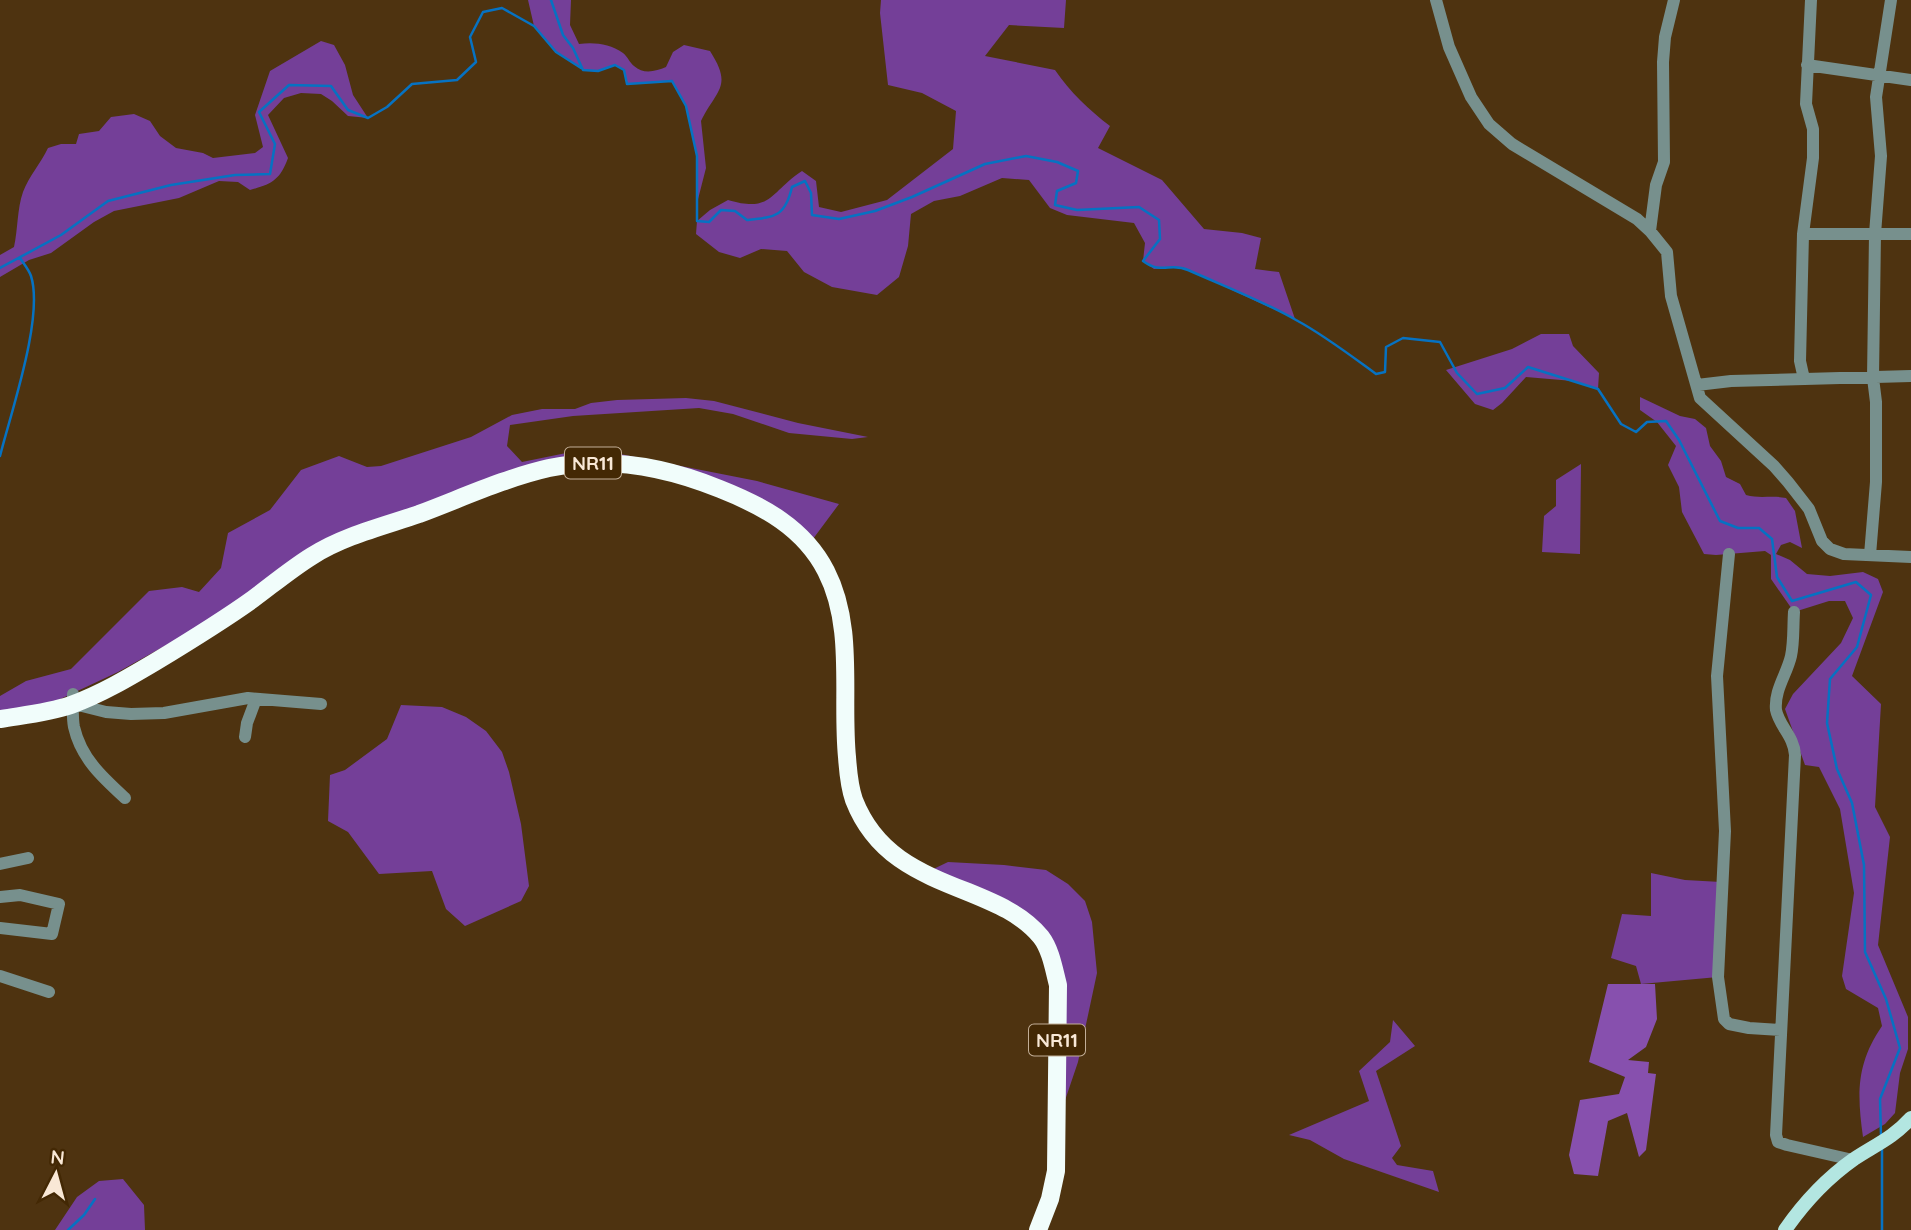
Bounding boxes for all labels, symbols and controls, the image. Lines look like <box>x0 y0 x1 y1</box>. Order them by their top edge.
road number: NR11 <box>565 447 621 478</box>
road number: NR11 <box>1029 1024 1085 1056</box>
north arrow <box>21 1139 91 1209</box>
text: N <box>50 1144 66 1170</box>

